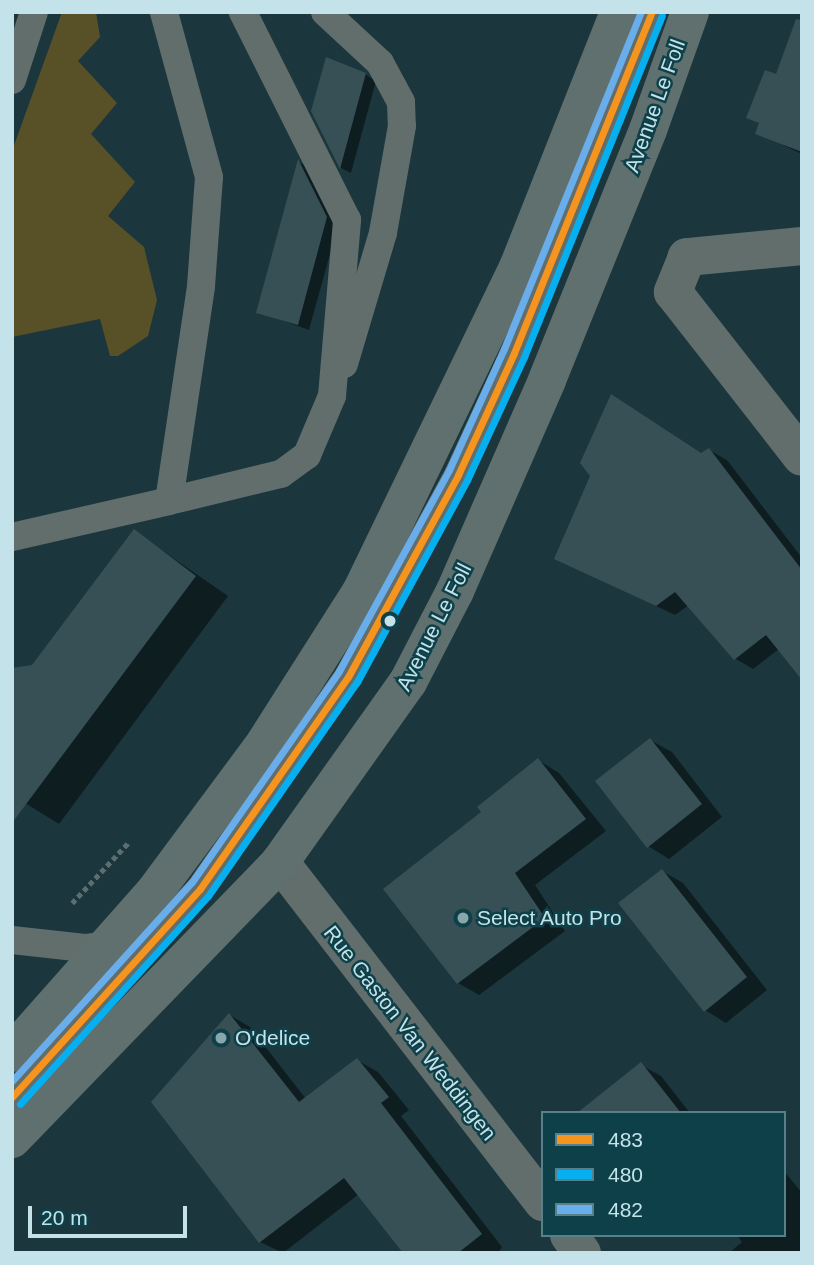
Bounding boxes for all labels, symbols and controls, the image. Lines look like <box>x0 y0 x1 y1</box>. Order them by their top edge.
street label: Avenue Le Foll <box>619 36 691 176</box>
street label: Avenue Le Foll <box>391 559 477 695</box>
unlabelled marker <box>383 614 397 628</box>
place label: Select Auto Pro <box>477 905 623 931</box>
marker: Select Auto Pro <box>455 910 471 926</box>
street label: Rue Gaston Van Weddingen <box>318 921 502 1145</box>
place label: O'delice <box>235 1025 310 1051</box>
marker: O'delice <box>213 1030 229 1046</box>
legend <box>541 1111 786 1237</box>
text: 483 <box>608 1128 643 1151</box>
text: 480 <box>608 1163 643 1186</box>
scale bar <box>32 1192 191 1236</box>
text: 482 <box>608 1198 643 1221</box>
text: 20 m <box>41 1206 88 1229</box>

